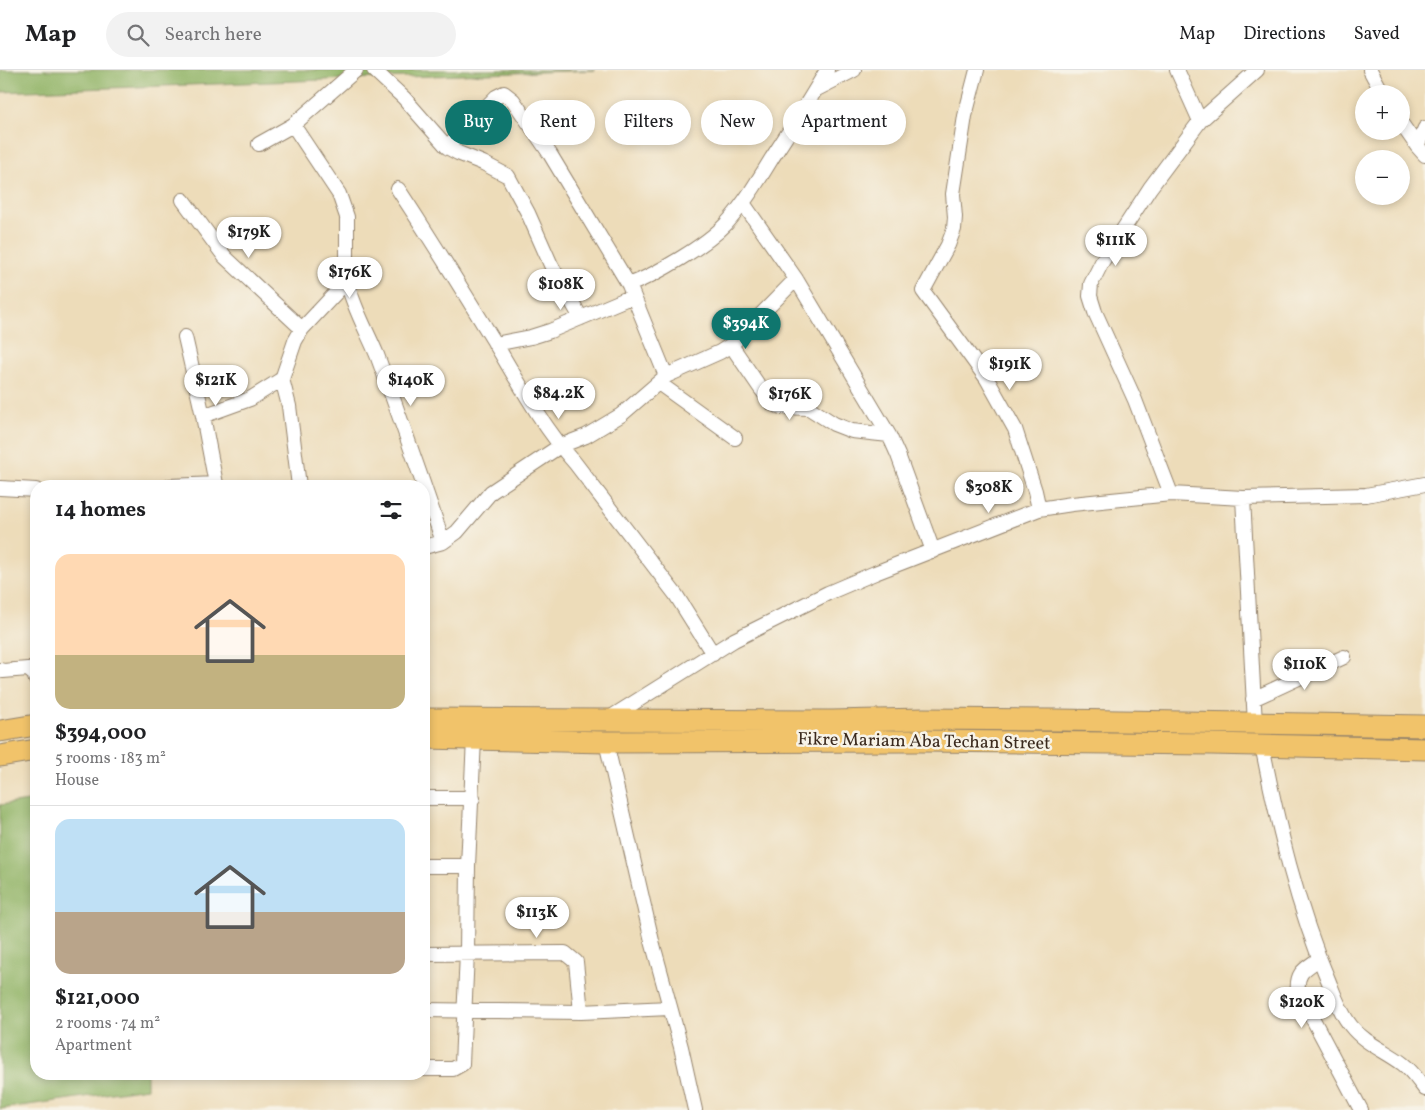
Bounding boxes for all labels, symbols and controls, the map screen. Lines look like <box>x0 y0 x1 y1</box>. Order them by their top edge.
search box <box>106 12 456 57</box>
text: Map <box>25 18 76 52</box>
icon: search <box>124 21 152 49</box>
text: Search here <box>164 22 262 48</box>
text: Map <box>1179 22 1215 47</box>
text: Directions <box>1243 22 1326 47</box>
text: Saved <box>1354 22 1400 47</box>
map controls <box>1355 85 1410 205</box>
button: + <box>1355 85 1410 140</box>
chip: Buy <box>445 100 512 145</box>
chip: Rent <box>522 100 595 145</box>
chip: Filters <box>605 100 691 145</box>
chip: New <box>701 100 773 145</box>
chip: Apartment <box>783 100 906 145</box>
button: − <box>1355 150 1410 205</box>
pin: $179K <box>214 216 284 259</box>
text: $179K <box>227 222 271 244</box>
pin: $111K <box>1081 224 1151 267</box>
text: $111K <box>1096 230 1136 252</box>
pin: $176K <box>315 256 385 299</box>
text: $176K <box>328 262 372 284</box>
pin: $108K <box>526 268 596 311</box>
text: $108K <box>538 274 584 296</box>
pin: $394K <box>711 308 781 350</box>
text: $394K <box>723 313 769 335</box>
pin: $191K <box>975 348 1045 391</box>
text: $191K <box>989 354 1031 376</box>
pin: $121K <box>181 364 251 407</box>
pin: $140K <box>376 364 446 407</box>
text: $121K <box>195 370 237 392</box>
text: $140K <box>388 370 434 392</box>
pin: $84.2K <box>518 378 600 420</box>
pin: $176K <box>755 378 825 421</box>
text: $84.2K <box>533 383 585 405</box>
text: $176K <box>768 384 812 406</box>
pin: $308K <box>954 472 1024 514</box>
text: $308K <box>965 477 1013 499</box>
text: 14 homes <box>55 496 146 525</box>
icon: filters <box>377 496 405 524</box>
icon: home <box>185 586 275 676</box>
pin: $110K <box>1270 648 1340 691</box>
text: $110K <box>1283 654 1327 676</box>
text: $394,000 <box>55 719 146 748</box>
street label: Fikre Mariam Aba Techan Street <box>797 727 1051 757</box>
text: 5 rooms · 183 m² <box>55 748 166 770</box>
text: House <box>55 770 99 792</box>
icon: home <box>185 852 275 942</box>
pin: $113K <box>502 896 572 939</box>
text: $113K <box>516 902 558 924</box>
text: $121,000 <box>55 984 140 1013</box>
pin: $120K <box>1267 986 1337 1029</box>
text: $120K <box>1279 992 1325 1014</box>
text: 2 rooms · 74 m² <box>55 1013 160 1035</box>
text: Apartment <box>55 1035 132 1057</box>

